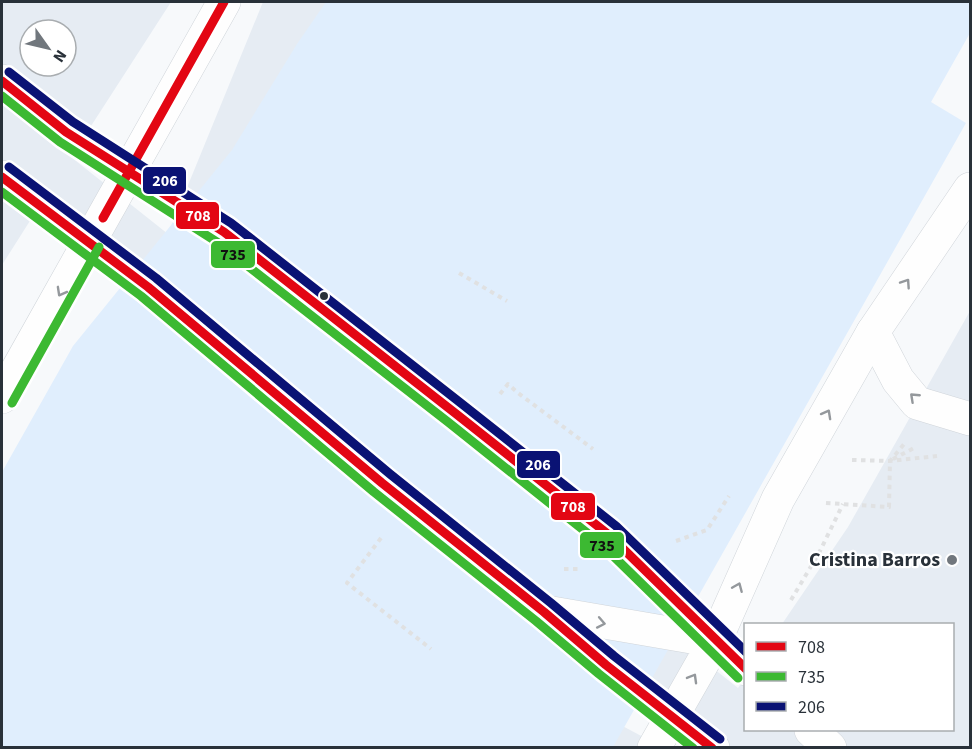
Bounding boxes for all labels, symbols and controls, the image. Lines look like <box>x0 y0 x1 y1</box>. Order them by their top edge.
north arrow <box>18 18 78 78</box>
text: N <box>48 45 72 66</box>
line badge: 206 <box>142 166 187 195</box>
text: 206 <box>152 170 178 192</box>
line badge: 708 <box>175 201 220 230</box>
text: 708 <box>185 205 211 227</box>
line badge: 735 <box>210 240 256 269</box>
text: 735 <box>220 244 246 266</box>
one-way arrow <box>899 279 910 290</box>
one-way arrow <box>56 286 68 296</box>
unlabelled marker <box>318 290 330 302</box>
one-way arrow <box>910 393 920 404</box>
one-way arrow <box>820 410 831 420</box>
line badge: 206 <box>516 450 561 479</box>
text: 206 <box>525 454 551 476</box>
line badge: 708 <box>550 492 596 521</box>
text: 708 <box>560 496 586 518</box>
line badge: 735 <box>579 531 625 559</box>
text: 735 <box>589 535 615 557</box>
place label: Cristina Barros <box>809 546 940 574</box>
marker: Cristina Barros <box>945 553 959 567</box>
one-way arrow <box>731 583 743 594</box>
one-way arrow <box>596 616 606 629</box>
legend <box>744 623 954 731</box>
text: 708 <box>798 635 825 660</box>
text: 735 <box>798 665 825 690</box>
one-way arrow <box>686 674 698 684</box>
text: 206 <box>798 695 825 720</box>

